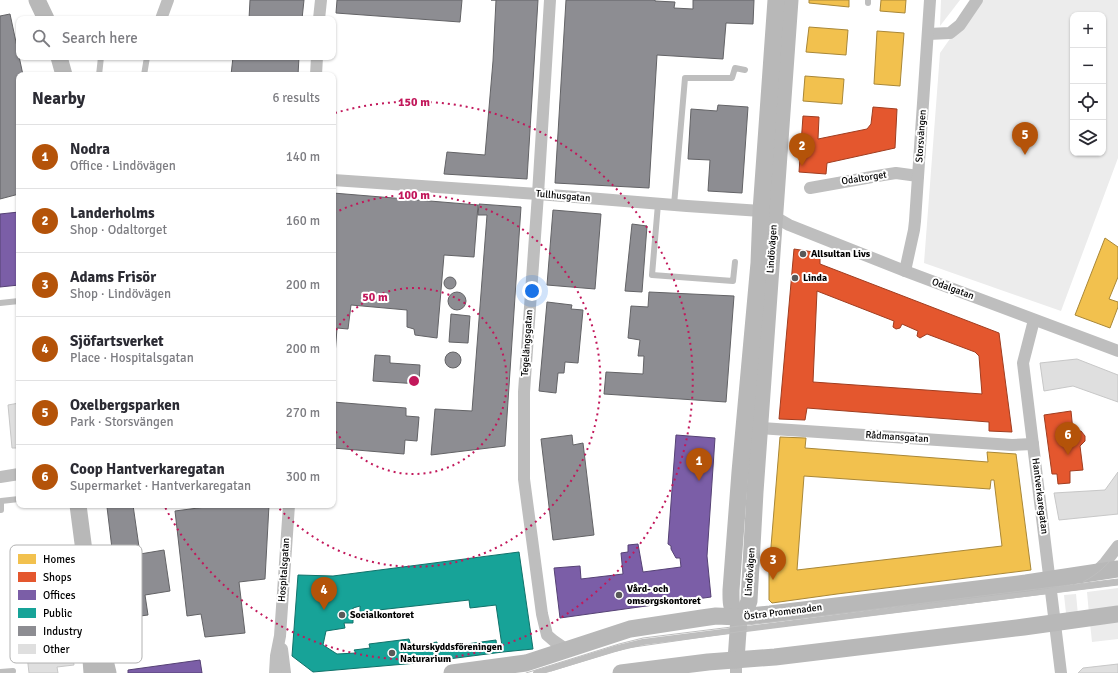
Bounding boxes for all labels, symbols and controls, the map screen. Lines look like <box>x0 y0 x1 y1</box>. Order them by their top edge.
map controls <box>1070 12 1106 156</box>
button: + <box>1070 12 1106 48</box>
search box <box>16 16 336 60</box>
icon: search <box>30 27 52 49</box>
text: Search here <box>62 29 138 47</box>
button: − <box>1070 48 1106 84</box>
button: locate <box>1070 84 1106 120</box>
text: Nearby <box>32 88 85 109</box>
text: 6 results <box>272 90 320 106</box>
text: 150 m <box>398 95 430 110</box>
street label: Storsvängen <box>913 109 929 163</box>
button: layers <box>1070 120 1106 156</box>
pin: 5 <box>1012 122 1038 155</box>
pin: 2 <box>789 133 815 166</box>
text: Nodra <box>70 140 110 158</box>
text: 1 <box>41 149 49 165</box>
text: 140 m <box>286 149 320 165</box>
text: Office · Lindövägen <box>70 158 176 174</box>
street label: Odaltorget <box>840 168 888 188</box>
text: 100 m <box>398 188 430 203</box>
street label: Tullhusgatan <box>535 188 591 204</box>
text: Landerholms <box>70 204 155 222</box>
text: 2 <box>41 213 49 229</box>
text: 160 m <box>286 213 320 229</box>
text: Shop · Odaltorget <box>70 222 167 238</box>
street label: Lindövägen <box>764 224 780 274</box>
place label: Allsultan Livs <box>811 248 871 260</box>
marker: Allsultan Livs <box>798 249 808 259</box>
text: Adams Frisör <box>70 268 156 286</box>
place label: Linda <box>803 272 827 284</box>
marker: Linda <box>790 273 800 283</box>
street label: Odalgatan <box>930 276 976 302</box>
text: 3 <box>41 277 49 293</box>
text: 200 m <box>286 277 320 293</box>
your location <box>522 281 542 301</box>
text: Shop · Lindövägen <box>70 286 171 302</box>
text: 50 m <box>362 290 388 305</box>
street label: Tegelängsgatan <box>519 309 535 377</box>
text: Sjöfartsverket <box>70 332 164 350</box>
text: 4 <box>41 341 49 357</box>
text: 200 m <box>286 341 320 357</box>
text: Place · Hospitalsgatan <box>70 350 194 366</box>
centre of rings <box>407 374 421 388</box>
text: Oxelbergsparken <box>70 396 180 414</box>
text: 5 <box>41 405 49 421</box>
text: 270 m <box>286 405 320 421</box>
text: Park · Storsvängen <box>70 414 174 430</box>
pin: 6 <box>1055 422 1081 455</box>
street label: Rådmansgatan <box>865 429 929 445</box>
pin: 1 <box>686 448 712 481</box>
street label: Hantverkaregatan <box>1029 457 1051 535</box>
text: Coop Hantverkaregatan <box>70 460 225 478</box>
text: 6 <box>41 469 49 485</box>
text: 300 m <box>286 469 320 485</box>
text: Supermarket · Hantverkaregatan <box>70 478 251 494</box>
street label: Hospitalsgatan <box>276 537 292 603</box>
legend <box>10 545 142 663</box>
street label: Lindövägen <box>742 547 758 597</box>
pin: 3 <box>760 547 786 580</box>
text: Homes <box>43 553 75 566</box>
text: Shops <box>43 571 72 584</box>
pin: 4 <box>311 577 337 610</box>
place label: Vård- och omsorgskontoret <box>627 583 701 607</box>
text: Offices <box>43 589 76 602</box>
marker: Vård- och omsorgskontoret <box>614 590 624 600</box>
street label: Östra Promenaden <box>743 601 823 623</box>
text: Public <box>43 607 72 620</box>
place label: Socialkontoret <box>350 609 414 621</box>
marker: Socialkontoret <box>337 610 347 620</box>
text: Industry <box>43 625 83 638</box>
place label: Naturskyddsföreningen Naturarium <box>400 641 503 665</box>
text: Other <box>43 643 70 656</box>
marker: Naturskyddsföreningen Naturarium <box>387 648 397 658</box>

